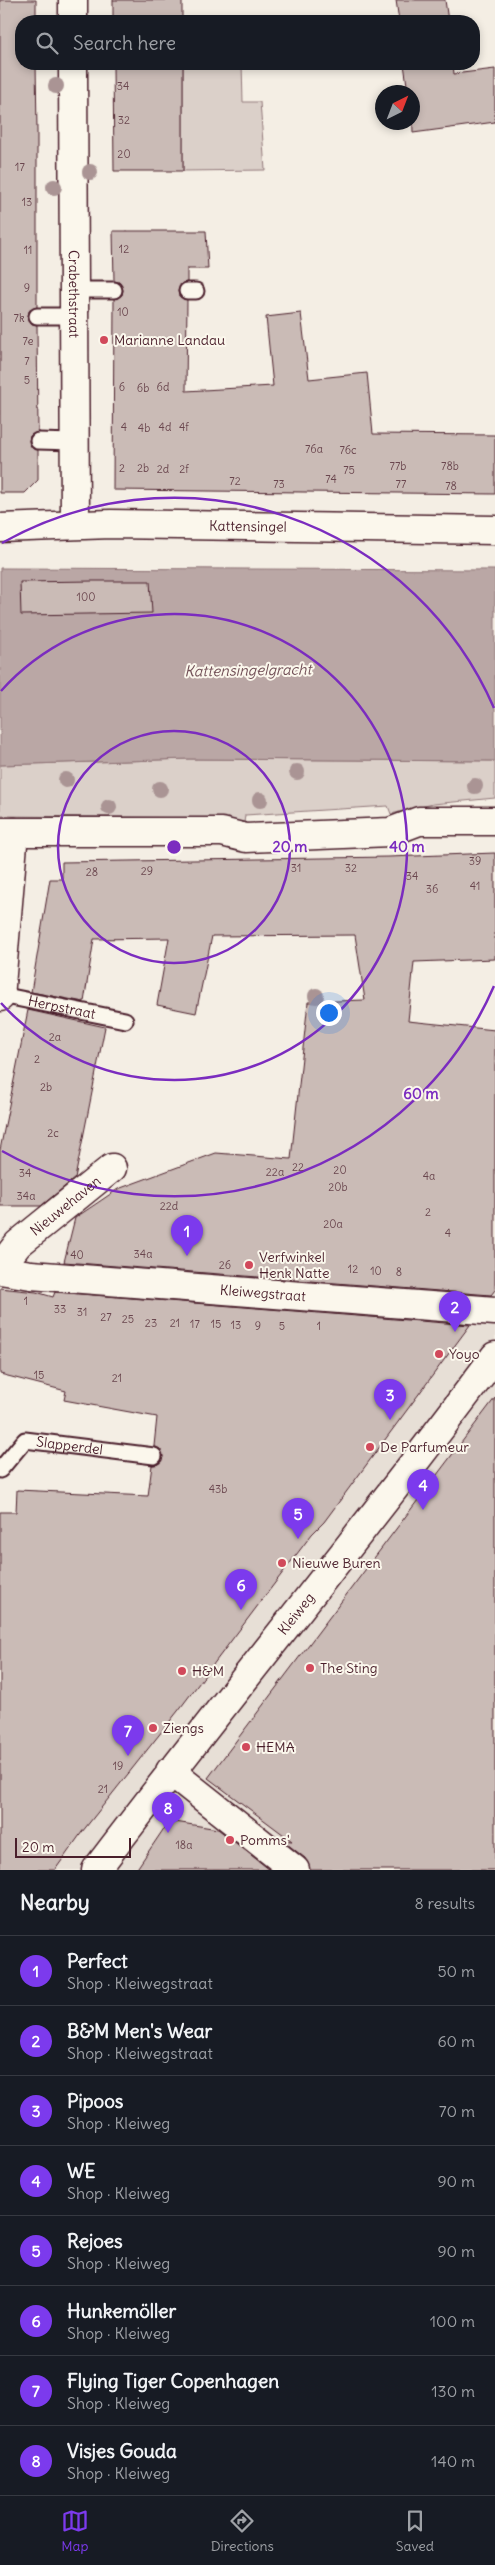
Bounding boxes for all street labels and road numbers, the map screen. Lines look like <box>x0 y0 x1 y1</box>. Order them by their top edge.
street label: Crabethstraat <box>65 250 83 338</box>
street label: Kattensingel <box>209 517 287 536</box>
street label: Herpstraat <box>26 992 97 1023</box>
street label: Nieuwehaven <box>26 1172 104 1240</box>
street label: Kleiwegstraat <box>219 1281 307 1305</box>
street label: Slapperdel <box>35 1432 104 1459</box>
street label: Kleiweg <box>274 1589 318 1639</box>

